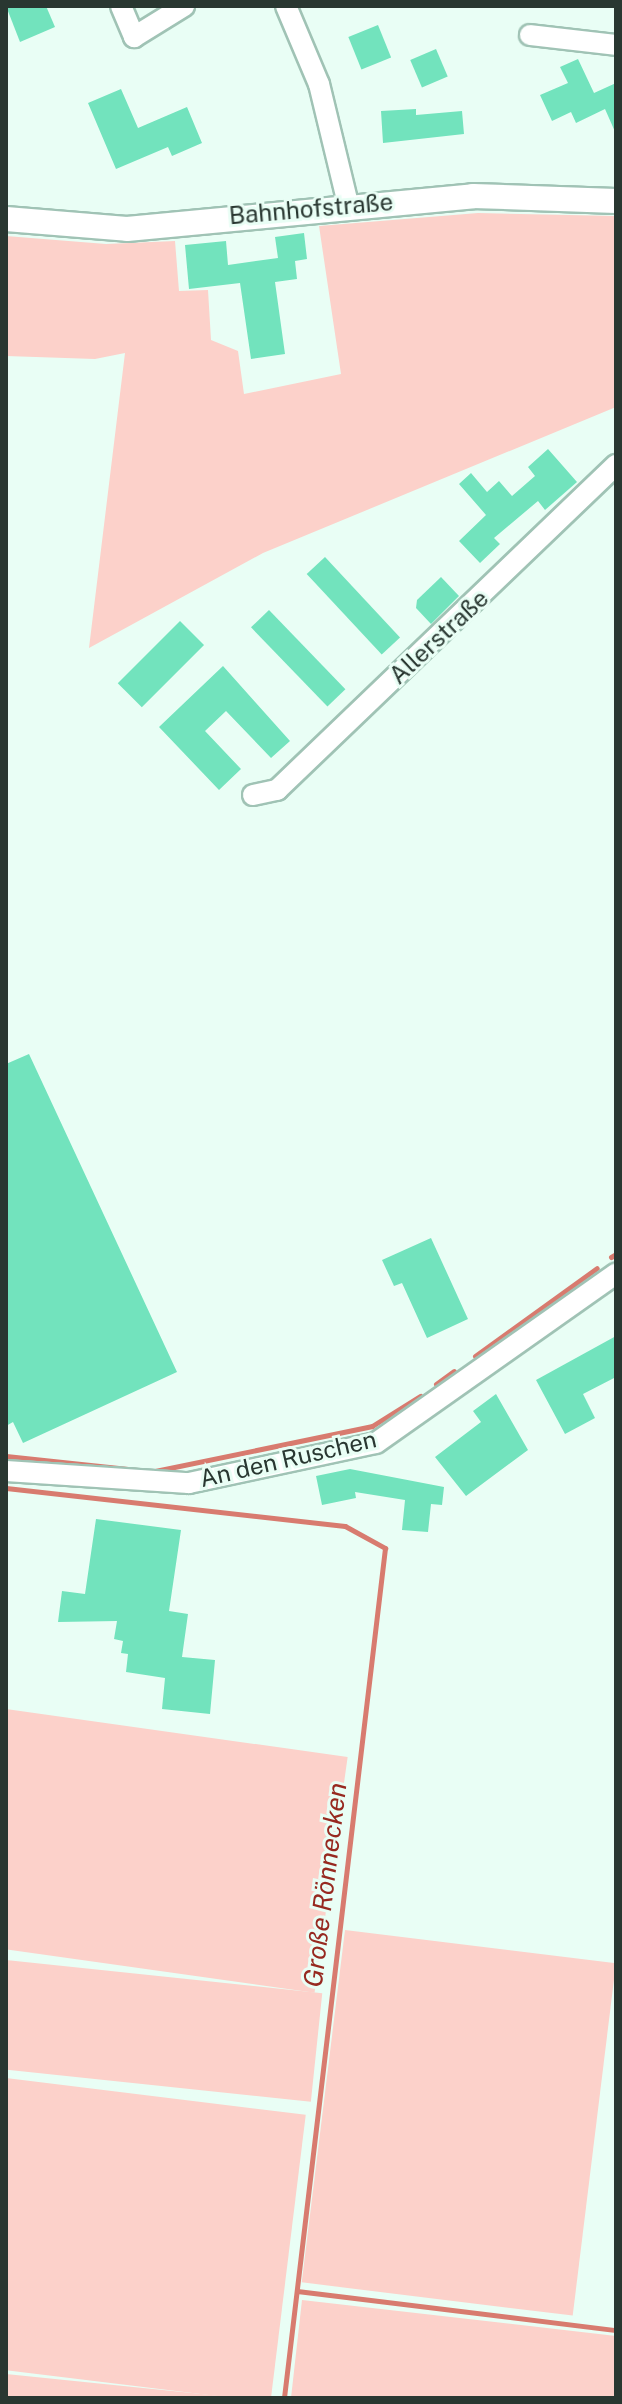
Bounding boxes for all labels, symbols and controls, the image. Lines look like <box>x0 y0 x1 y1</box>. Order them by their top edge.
street label: Bahnhofstraße <box>228 187 394 231</box>
street label: Allerstraße <box>384 584 494 690</box>
street label: An den Ruschen <box>197 1425 379 1493</box>
water label: Große Rönnecken <box>297 1781 353 1989</box>

